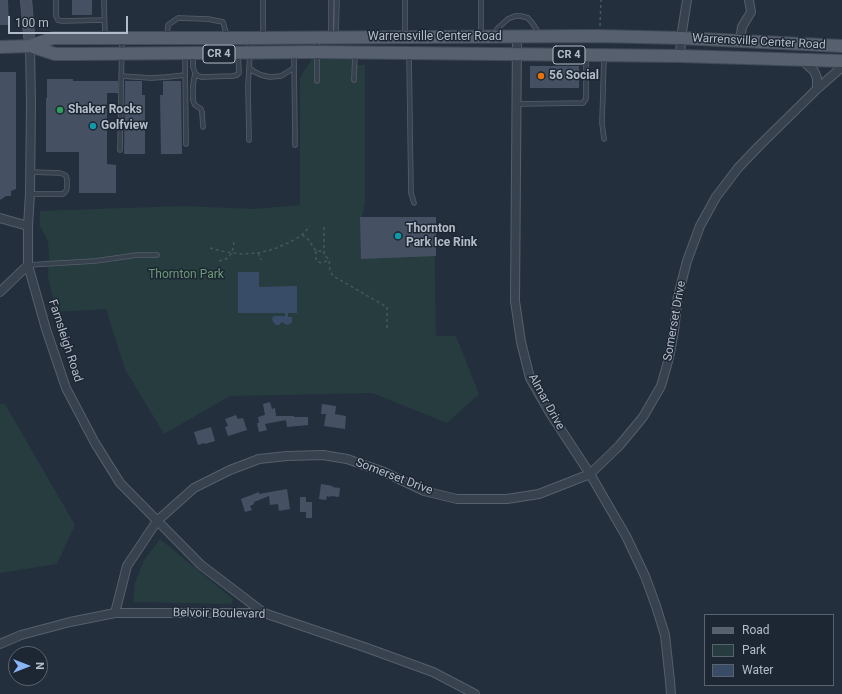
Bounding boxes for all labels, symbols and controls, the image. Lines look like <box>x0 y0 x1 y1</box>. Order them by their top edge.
scale bar <box>10 8 130 34</box>
text: 100 m <box>15 16 49 30</box>
street label: Warrensville Center Road <box>368 30 502 44</box>
street label: Warrensville Center Road <box>692 31 826 53</box>
road number: CR 4 <box>203 45 235 63</box>
road number: CR 4 <box>553 46 585 64</box>
place label: 56 Social <box>549 69 599 83</box>
marker: 56 Social <box>536 71 546 81</box>
place label: Shaker Rocks <box>68 103 142 117</box>
marker: Shaker Rocks <box>55 105 65 115</box>
place label: Golfview <box>101 119 148 133</box>
marker: Golfview <box>88 121 98 131</box>
place label: Thornton Park Ice Rink <box>406 222 477 250</box>
marker: Thornton Park Ice Rink <box>393 231 403 241</box>
park label: Thornton Park <box>148 268 224 282</box>
street label: Somerset Drive <box>661 280 689 362</box>
street label: Farnsleigh Road <box>45 298 85 384</box>
street label: Almar Drive <box>525 371 567 433</box>
street label: Somerset Drive <box>353 456 435 498</box>
street label: Belvoir Boulevard <box>173 606 265 622</box>
legend <box>704 614 834 686</box>
text: Road <box>742 623 770 637</box>
text: Park <box>742 643 766 657</box>
north arrow <box>8 646 48 686</box>
text: N <box>33 662 46 670</box>
text: Water <box>742 663 773 677</box>

